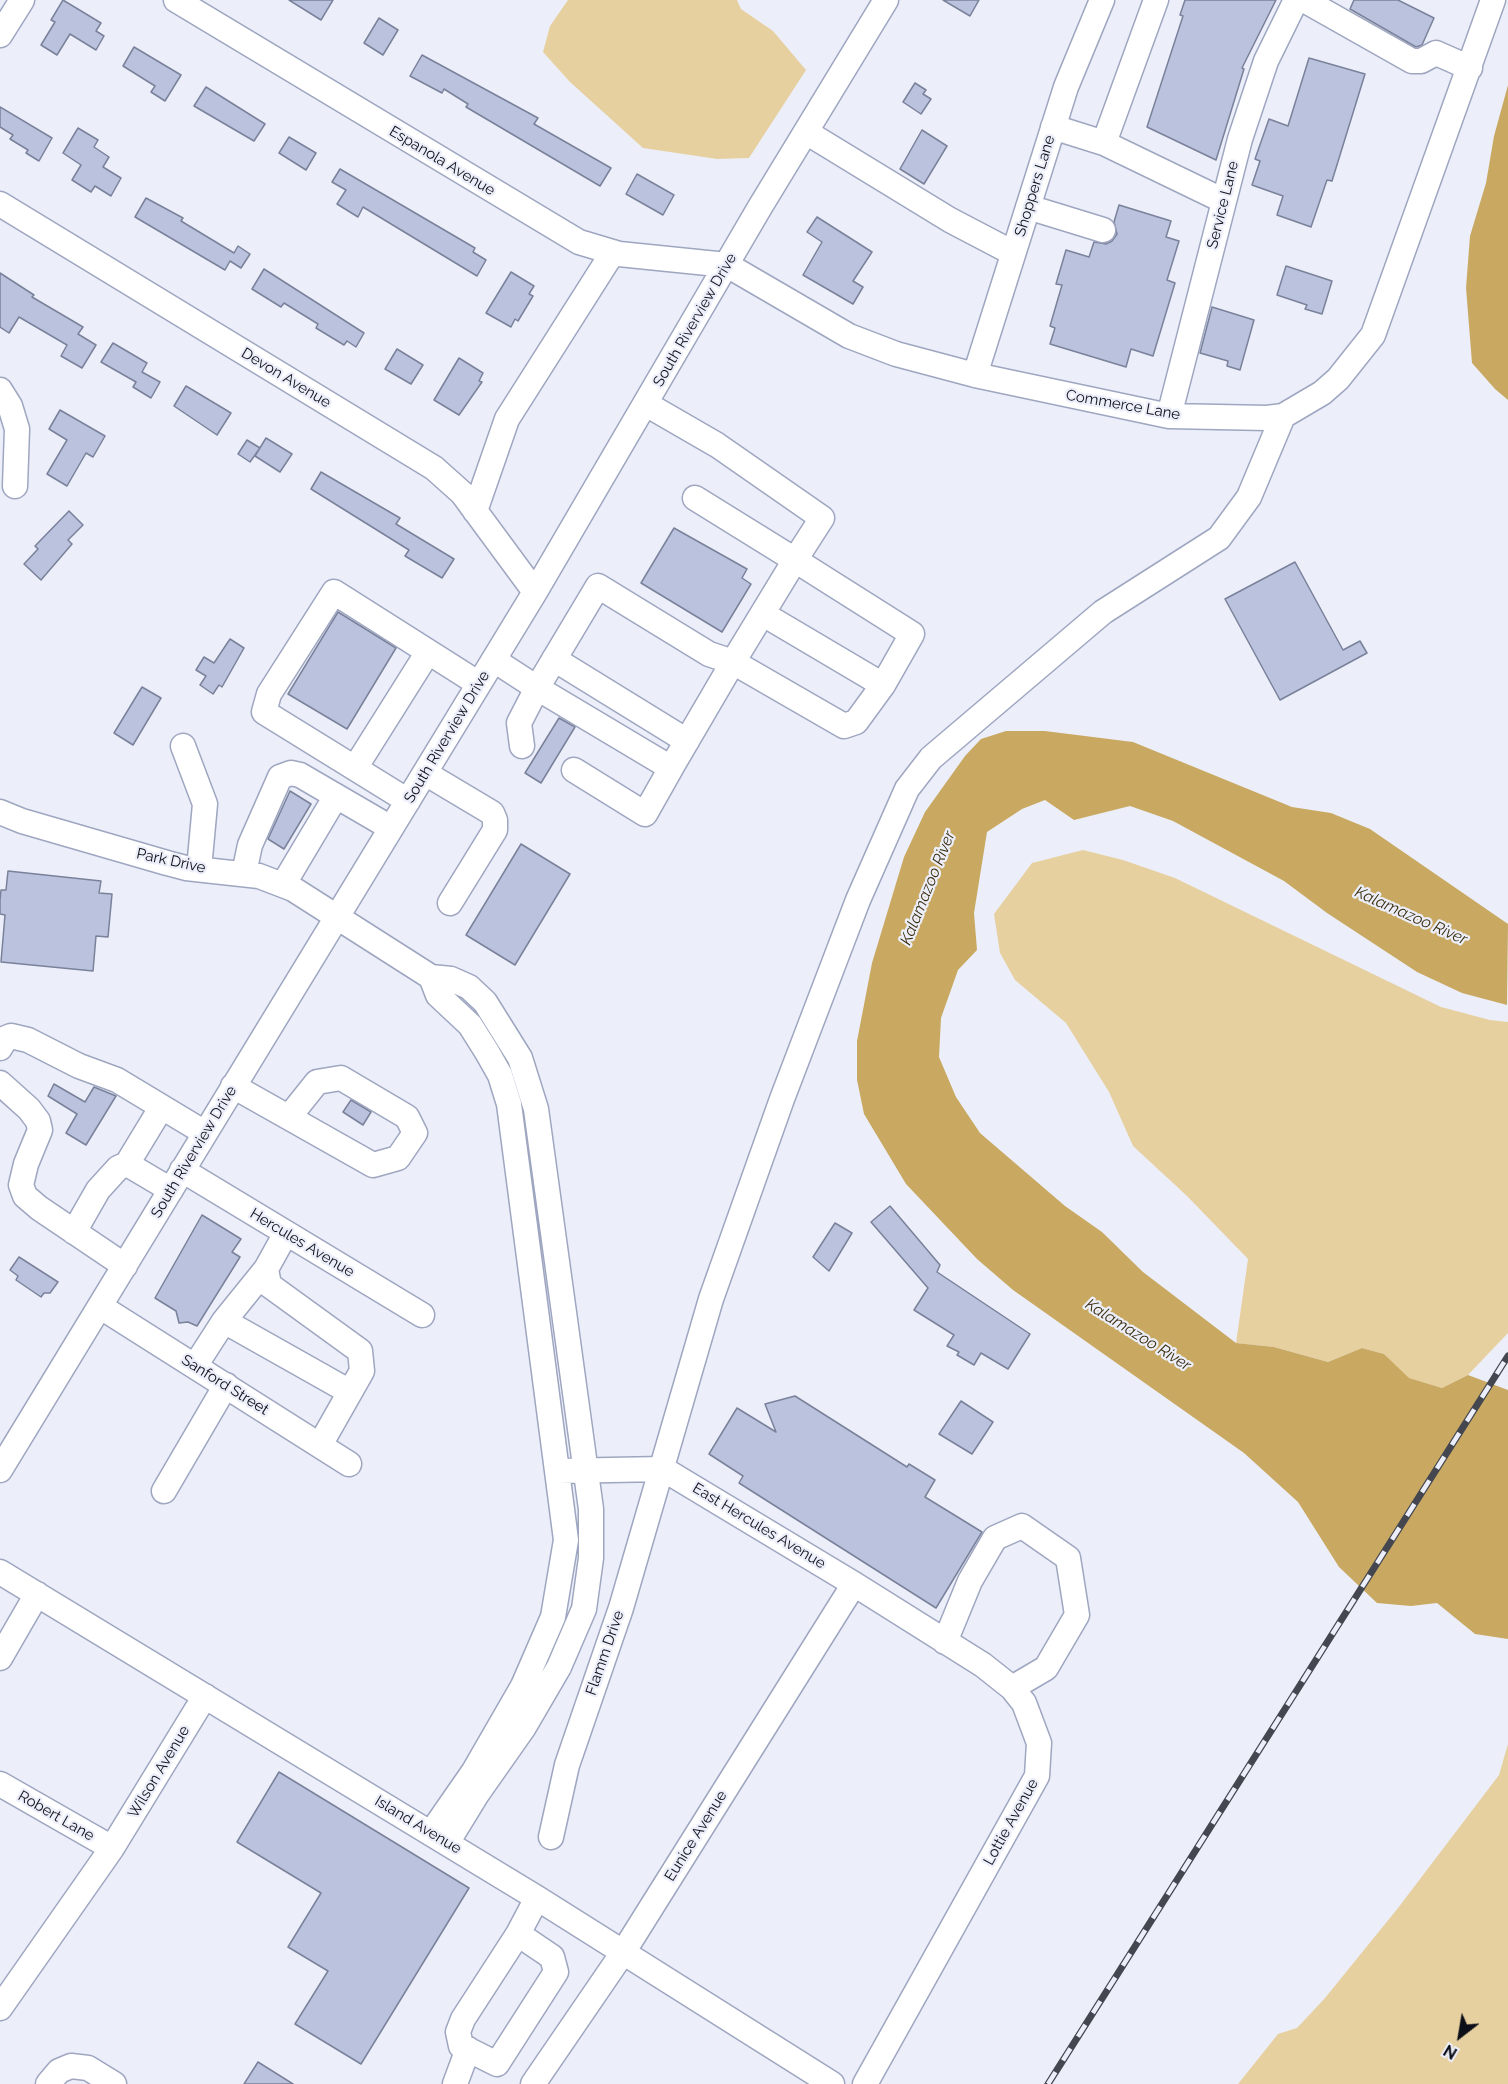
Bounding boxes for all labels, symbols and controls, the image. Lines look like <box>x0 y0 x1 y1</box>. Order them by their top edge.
street label: Espanola Avenue <box>386 122 498 200</box>
street label: Shoppers Lane <box>1011 133 1059 239</box>
street label: Service Lane <box>1203 159 1243 251</box>
street label: South Riverview Drive <box>649 250 741 390</box>
street label: Devon Avenue <box>238 344 334 412</box>
street label: Commerce Lane <box>1064 386 1182 424</box>
street label: South Riverview Drive <box>400 668 494 806</box>
water label: Kalamazoo River <box>896 828 960 948</box>
street label: Park Drive <box>135 845 207 877</box>
water label: Kalamazoo River <box>1352 883 1470 949</box>
street label: South Riverview Drive <box>147 1083 241 1221</box>
street label: Hercules Avenue <box>247 1205 357 1281</box>
water label: Kalamazoo River <box>1082 1295 1194 1375</box>
street label: Sanford Street <box>178 1351 272 1419</box>
street label: East Hercules Avenue <box>689 1479 829 1573</box>
street label: Flamm Drive <box>582 1608 628 1698</box>
street label: Wilson Avenue <box>124 1723 194 1821</box>
street label: Lottie Avenue <box>980 1776 1042 1868</box>
street label: Robert Lane <box>15 1787 97 1845</box>
street label: Eunice Avenue <box>661 1787 731 1885</box>
street label: Island Avenue <box>372 1792 464 1858</box>
north arrow <box>1430 2006 1490 2066</box>
text: N <box>1440 2041 1461 2063</box>

